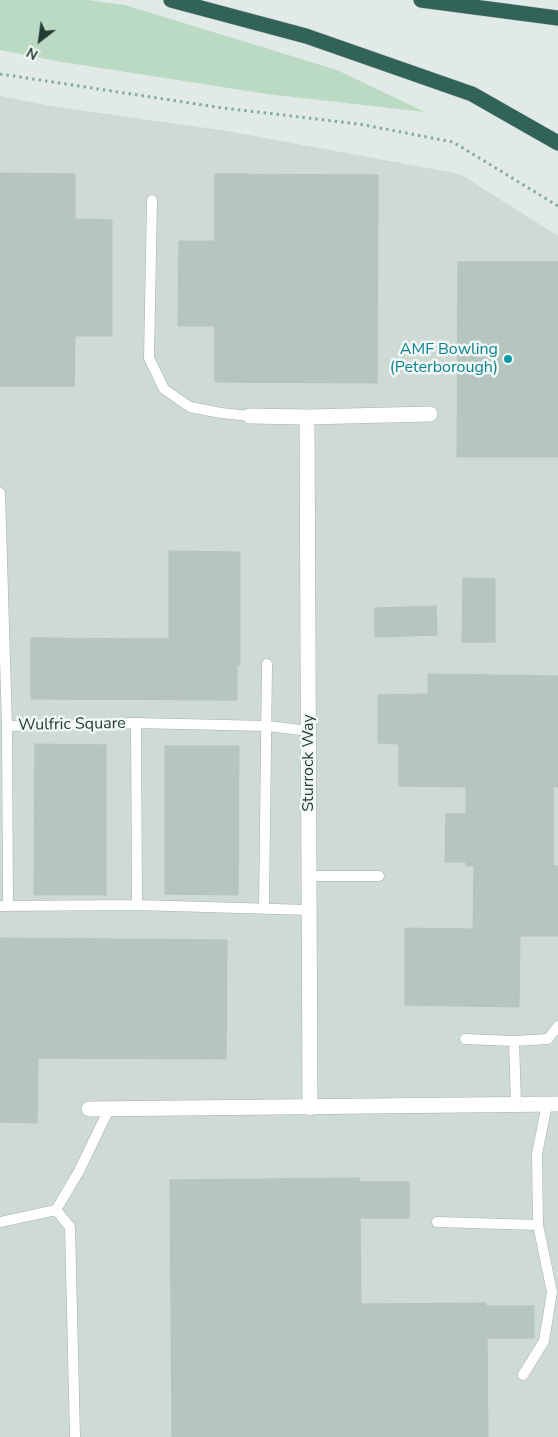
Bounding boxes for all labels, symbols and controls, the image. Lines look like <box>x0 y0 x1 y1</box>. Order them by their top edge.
north arrow <box>15 15 65 65</box>
text: N <box>23 43 42 64</box>
place label: AMF Bowling (Peterborough) <box>390 340 498 378</box>
marker: AMF Bowling (Peterborough) <box>502 353 514 365</box>
street label: Wulfric Square <box>18 714 126 736</box>
street label: Sturrock Way <box>299 714 319 812</box>

